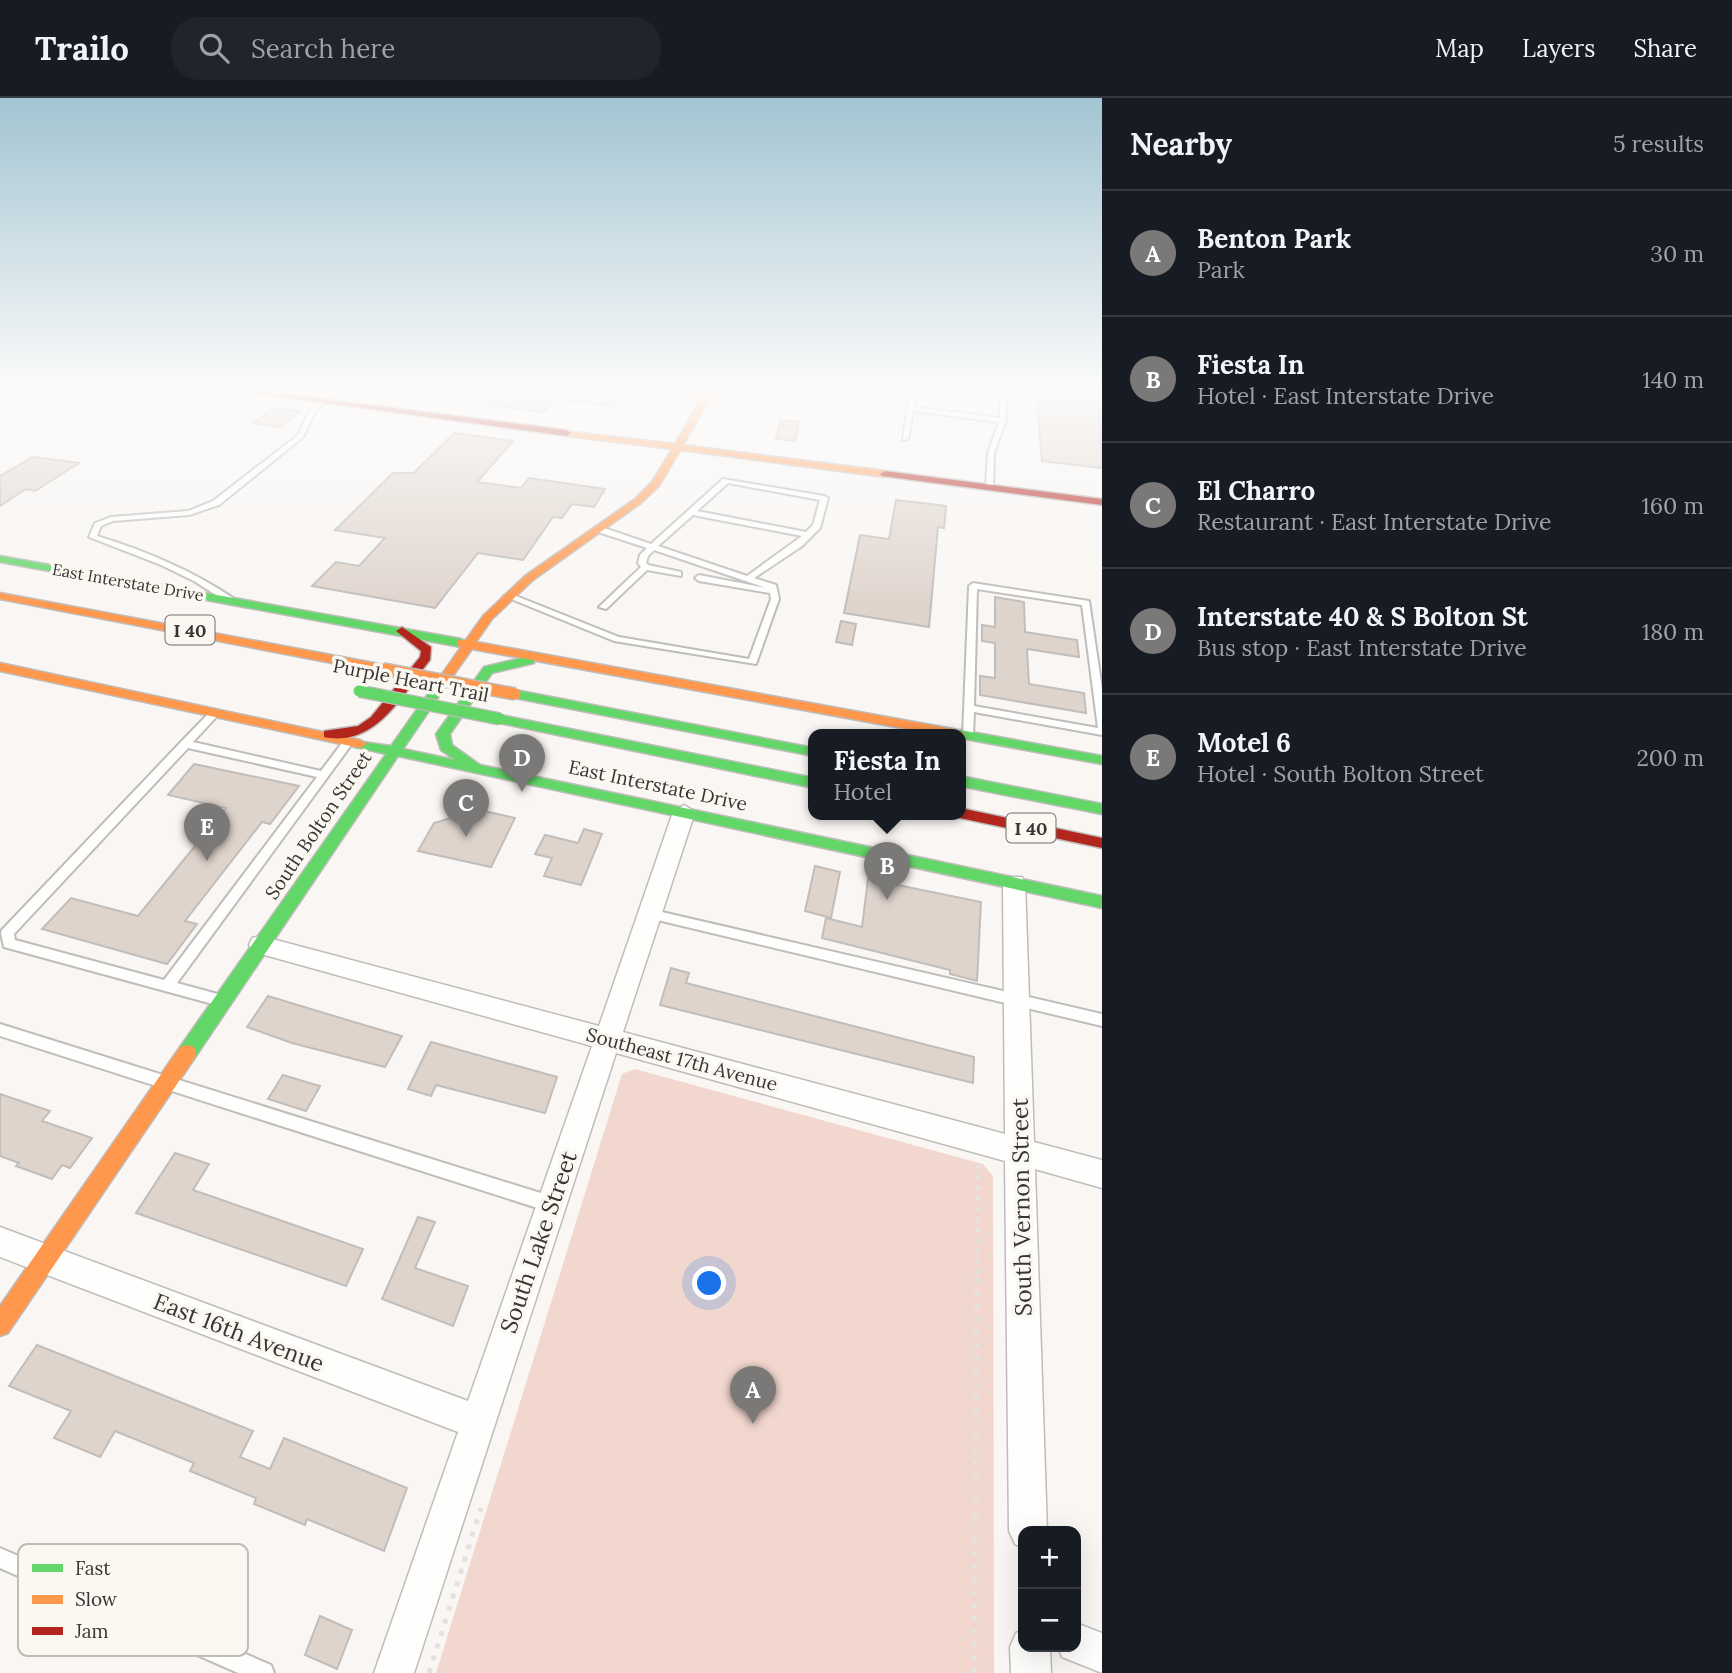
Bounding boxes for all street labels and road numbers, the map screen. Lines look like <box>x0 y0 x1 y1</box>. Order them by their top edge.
street label: East Interstate Drive <box>51 559 206 605</box>
road number: I 40 <box>166 616 214 644</box>
street label: Purple Heart Trail <box>331 653 491 707</box>
street label: South Bolton Street <box>259 746 377 904</box>
street label: East Interstate Drive <box>566 754 750 816</box>
road number: I 40 <box>1006 814 1056 842</box>
street label: Southeast 17th Avenue <box>584 1022 780 1096</box>
street label: South Vernon Street <box>1005 1098 1037 1316</box>
street label: South Lake Street <box>493 1147 583 1337</box>
street label: East 16th Avenue <box>150 1286 328 1378</box>

